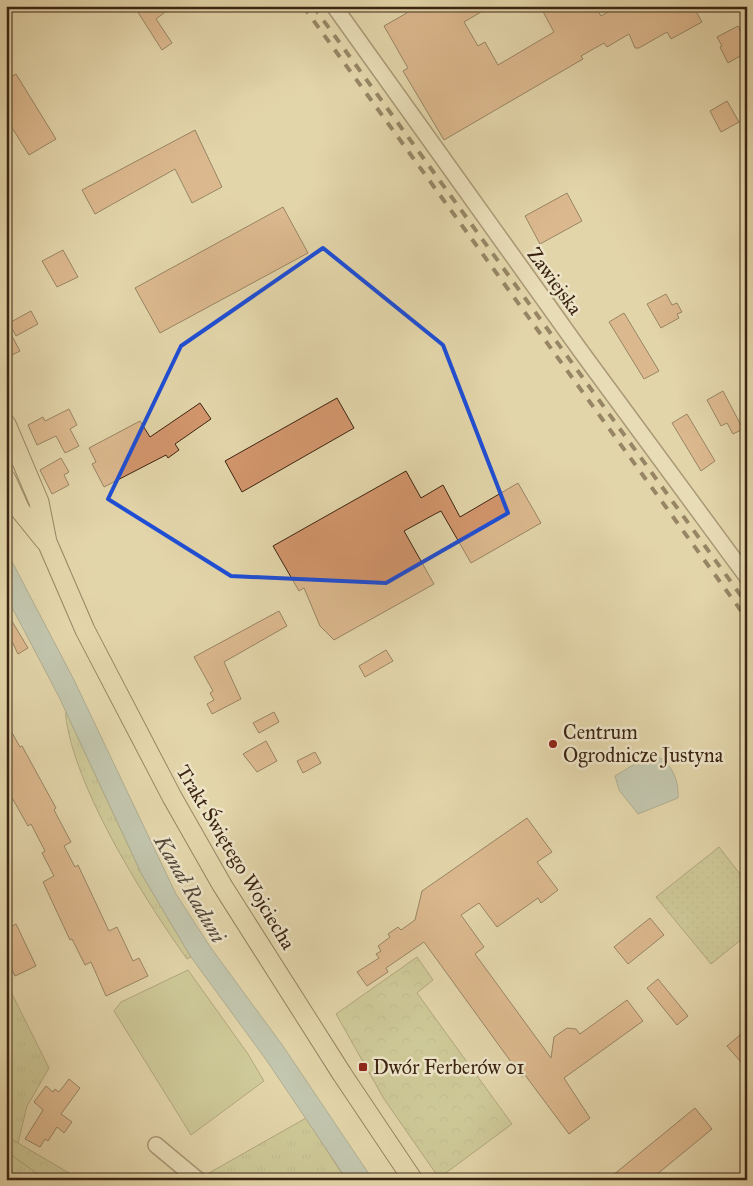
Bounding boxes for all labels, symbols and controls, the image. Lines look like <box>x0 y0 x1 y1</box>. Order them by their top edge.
street label: Zawiejska <box>523 243 588 320</box>
place label: Centrum Ogrodnicze Justyna <box>563 720 724 768</box>
marker: Centrum Ogrodnicze Justyna <box>547 738 559 750</box>
street label: Trakt Świętego Wojciecha <box>171 759 303 954</box>
water label: Kanał Raduni <box>148 830 231 948</box>
place label: Dwór Ferberów 01 <box>373 1055 525 1079</box>
marker: Dwór Ferberów 01 <box>357 1061 369 1073</box>

